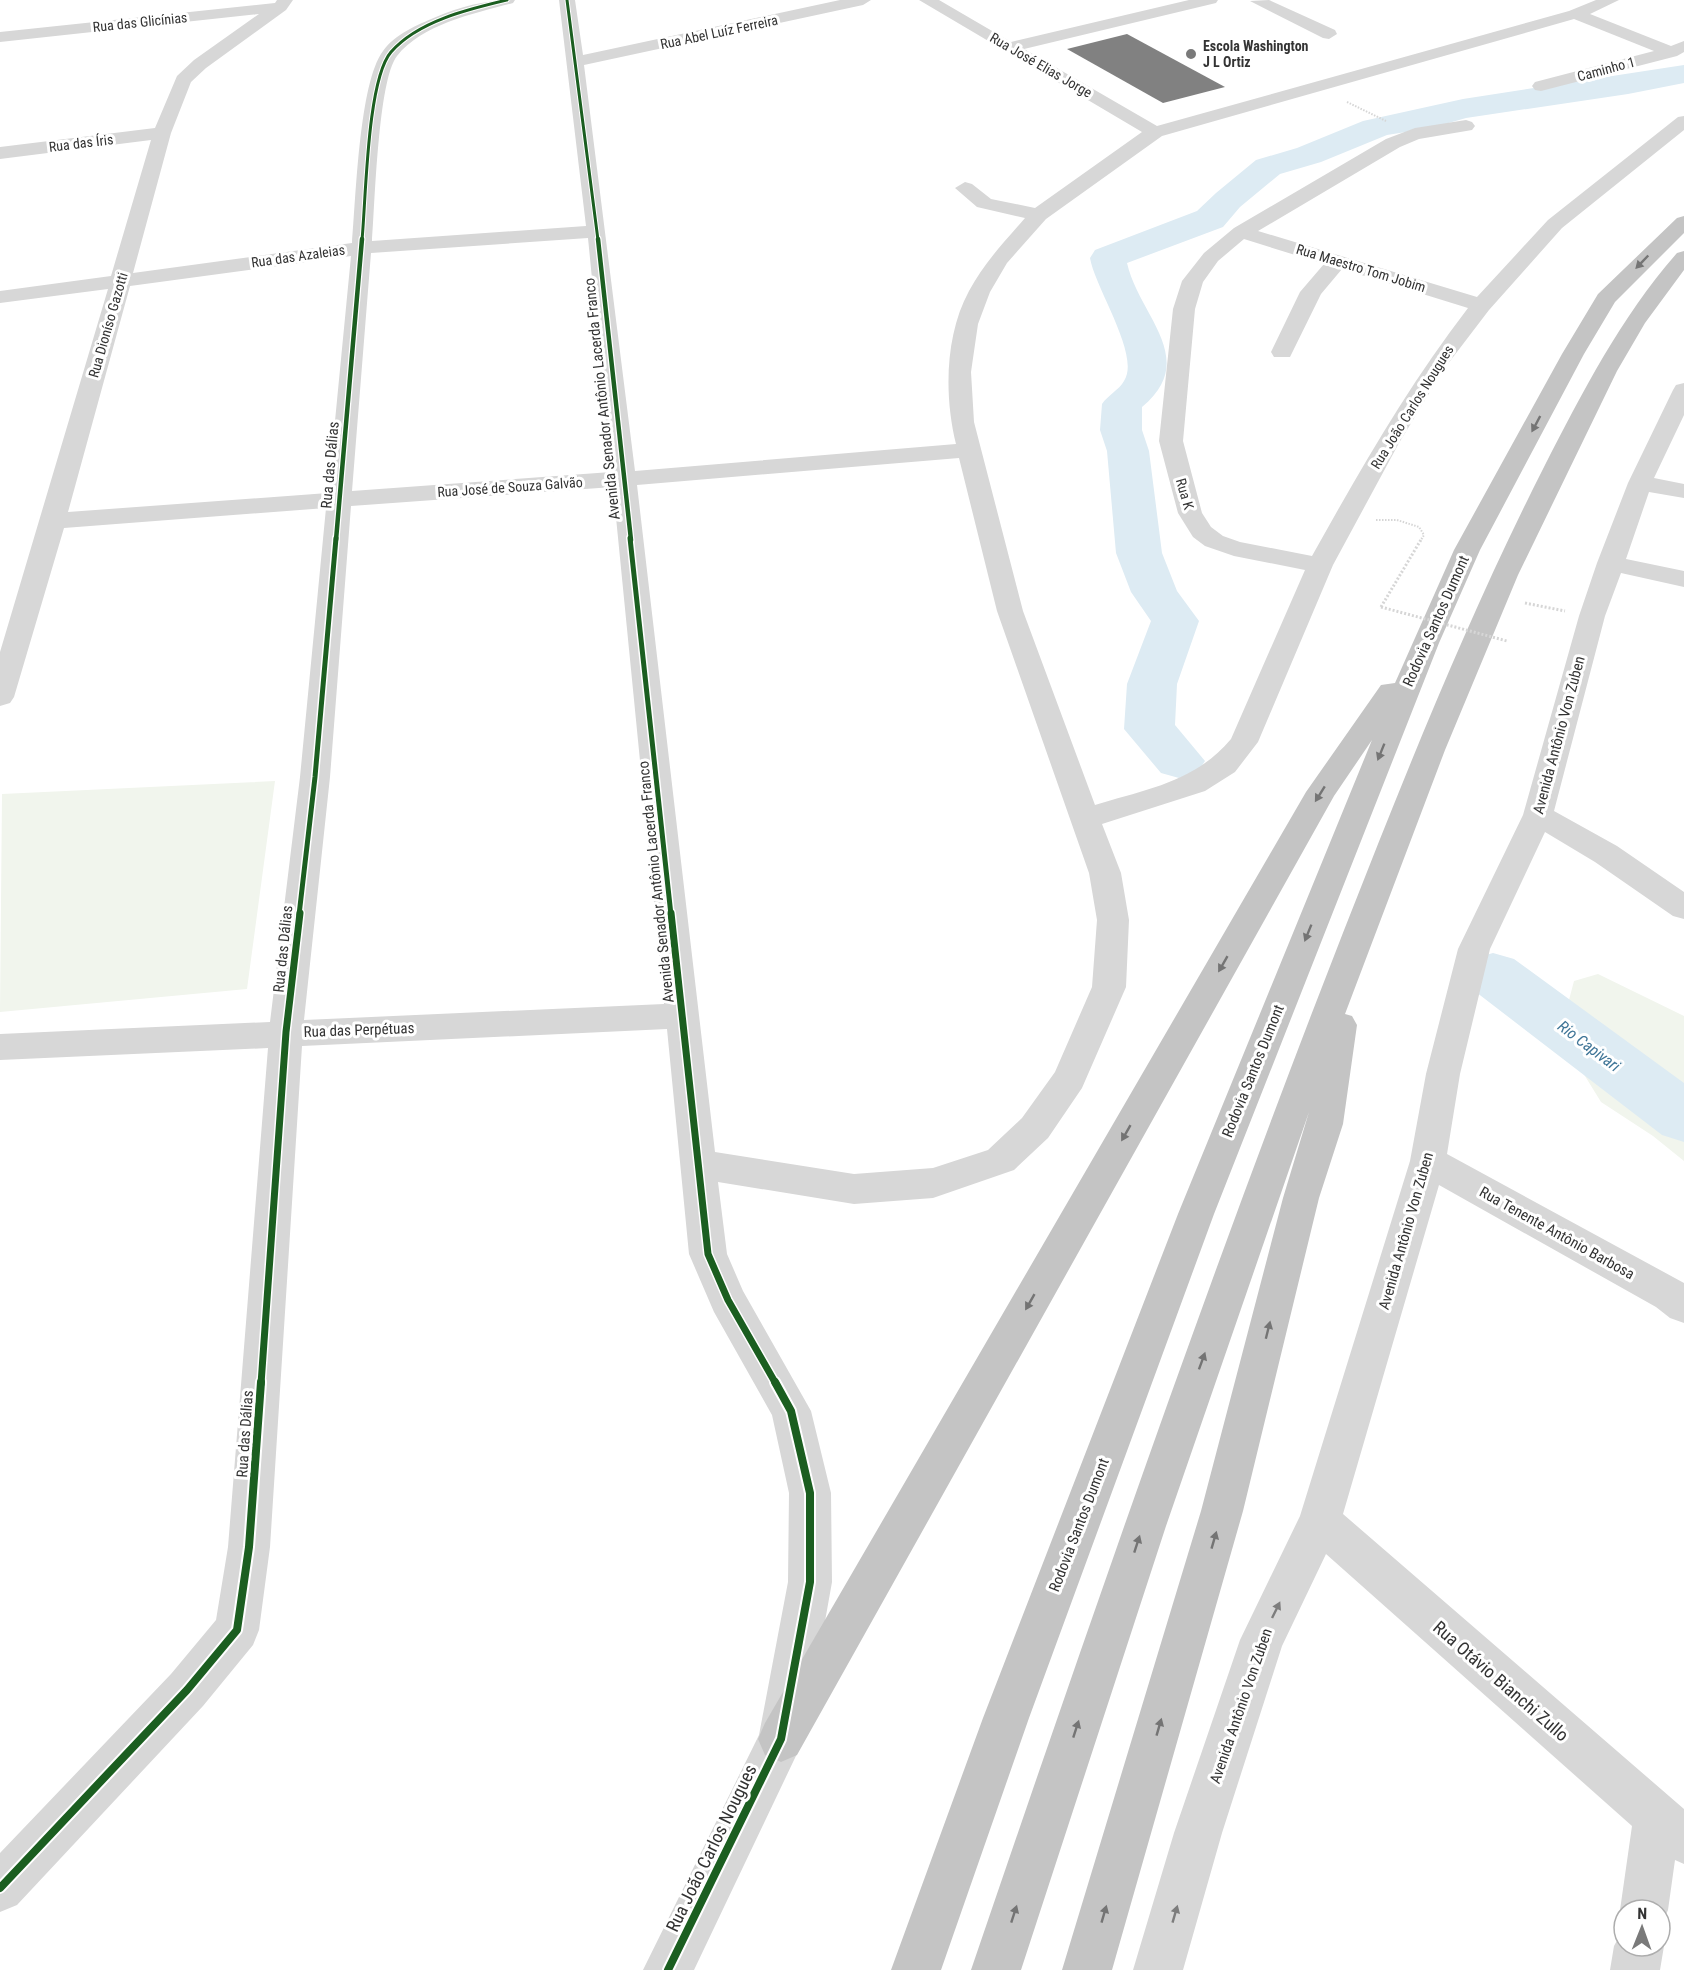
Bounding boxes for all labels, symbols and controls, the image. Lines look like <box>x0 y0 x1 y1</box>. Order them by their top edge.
street label: Rua das Glicínias <box>92 9 188 35</box>
street label: Rua Abel Luíz Ferreira <box>659 12 779 52</box>
street label: Rua José Elias Jorge <box>987 29 1095 101</box>
place label: Escola Washington J L Ortiz <box>1203 38 1309 70</box>
marker: Escola Washington J L Ortiz <box>1184 47 1198 61</box>
street label: Caminho 1 <box>1575 54 1637 84</box>
street label: Rua das Íris <box>48 130 114 155</box>
street label: Rua Maestro Tom Jobim <box>1294 241 1428 295</box>
street label: Rua das Azaleias <box>250 242 346 270</box>
one-way arrow <box>1635 255 1649 270</box>
street label: Rua Dioníso Gazotti <box>85 271 131 379</box>
street label: Avenida Senador Antônio Lacerda Franco <box>580 277 624 521</box>
street label: Rua João Carlos Nougues <box>1367 342 1457 472</box>
one-way arrow <box>1531 416 1541 433</box>
street label: Rua das Dálias <box>317 421 343 509</box>
street label: Rua José de Souza Galvão <box>437 474 583 500</box>
street label: Rua K <box>1173 477 1197 512</box>
street label: Rodovia Santos Dumont <box>1399 553 1473 689</box>
street label: Avenida Antônio Von Zuben <box>1529 654 1589 816</box>
one-way arrow <box>1376 743 1385 761</box>
street label: Avenida Senador Antônio Lacerda Franco <box>634 760 678 1004</box>
one-way arrow <box>1314 786 1325 803</box>
street label: Rua das Dálias <box>269 904 297 993</box>
one-way arrow <box>1303 924 1312 942</box>
one-way arrow <box>1218 956 1228 973</box>
street label: Rodovia Santos Dumont <box>1218 1002 1288 1140</box>
water label: Rio Capivari <box>1554 1016 1624 1076</box>
street label: Rua das Perpétuas <box>303 1019 415 1041</box>
one-way arrow <box>1121 1125 1132 1141</box>
street label: Avenida Antônio Von Zuben <box>1375 1150 1437 1312</box>
street label: Rua Tenente Antônio Barbosa <box>1476 1183 1638 1283</box>
one-way arrow <box>1025 1294 1035 1311</box>
one-way arrow <box>1263 1321 1273 1340</box>
one-way arrow <box>1198 1351 1208 1369</box>
street label: Rua das Dálias <box>233 1390 257 1478</box>
street label: Rodovia Santos Dumont <box>1045 1456 1113 1594</box>
one-way arrow <box>1210 1531 1219 1549</box>
one-way arrow <box>1133 1535 1142 1553</box>
one-way arrow <box>1272 1601 1281 1618</box>
street label: Rua Otávio Bianchi Zullo <box>1429 1617 1573 1745</box>
street label: Avenida Antônio Von Zuben <box>1206 1626 1276 1786</box>
one-way arrow <box>1155 1718 1164 1736</box>
one-way arrow <box>1071 1720 1081 1738</box>
street label: Rua João Carlos Nougues <box>661 1761 761 1935</box>
north arrow <box>1612 1898 1672 1958</box>
text: N <box>1637 1904 1647 1923</box>
one-way arrow <box>1010 1905 1019 1923</box>
one-way arrow <box>1100 1905 1109 1923</box>
one-way arrow <box>1171 1905 1180 1923</box>

